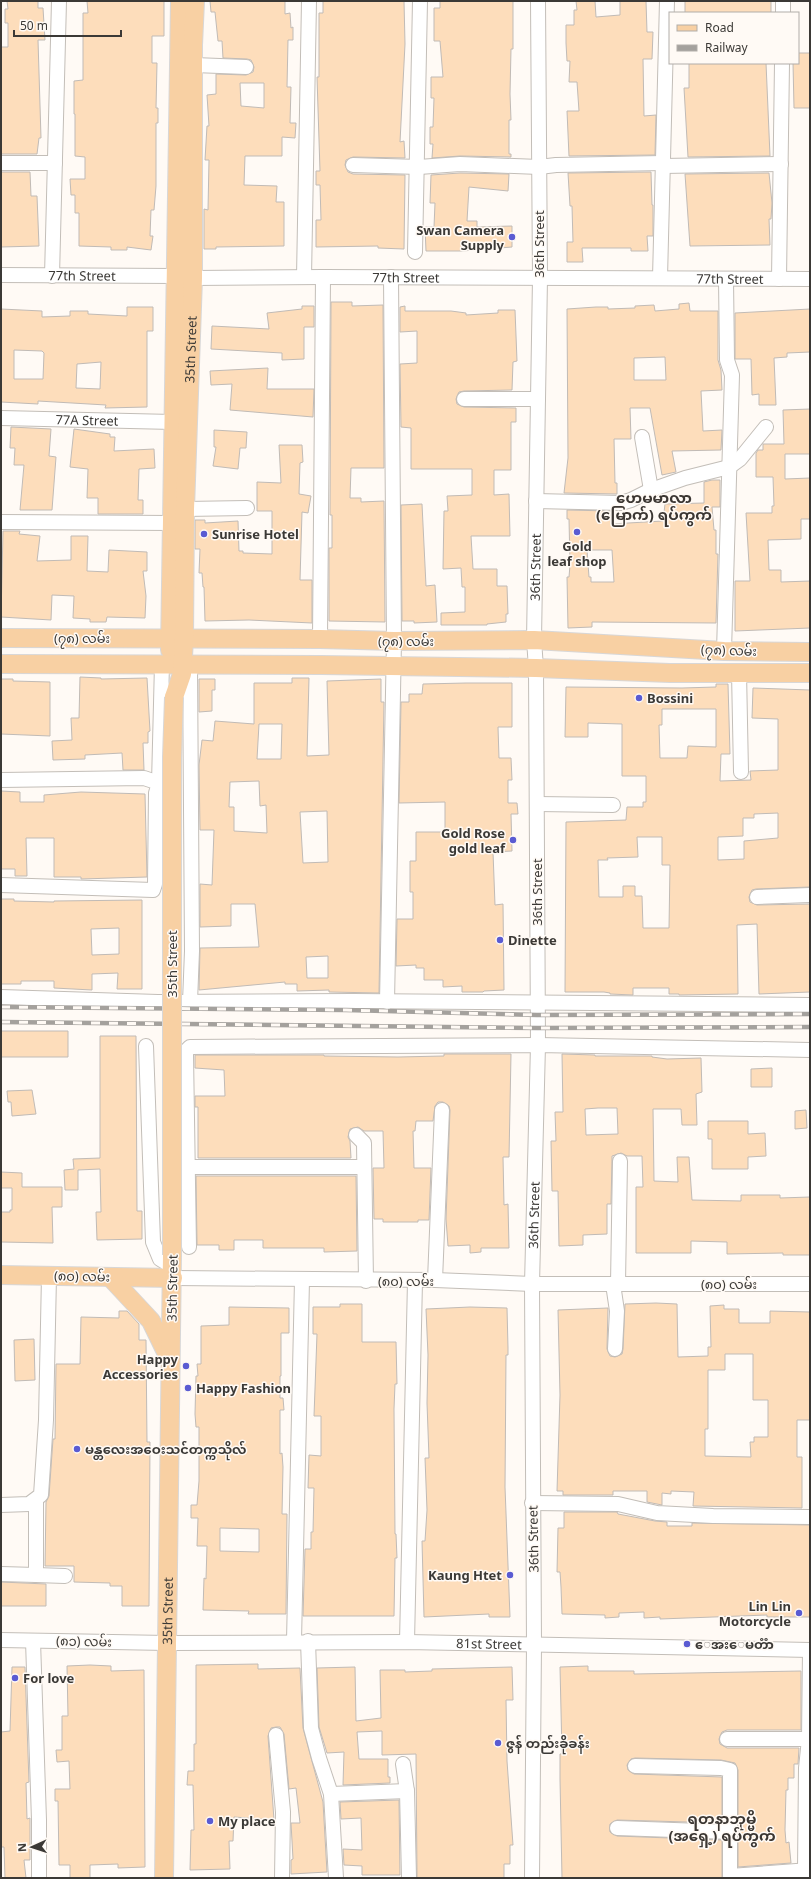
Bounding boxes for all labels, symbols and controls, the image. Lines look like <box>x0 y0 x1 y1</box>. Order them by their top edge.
scale bar <box>14 12 121 38</box>
legend <box>669 12 799 64</box>
text: 50 m <box>20 17 48 34</box>
text: Road <box>705 19 734 36</box>
text: Railway <box>705 39 749 56</box>
street label: 36th Street <box>530 210 548 278</box>
place label: Swan Camera Supply <box>416 221 505 254</box>
marker: Swan Camera Supply <box>507 232 517 242</box>
street label: 77th Street <box>48 266 116 285</box>
street label: 77th Street <box>372 268 440 286</box>
street label: 77th Street <box>696 270 764 288</box>
street label: 35th Street <box>180 315 201 383</box>
street label: 77A Street <box>55 410 119 430</box>
district label: ဟေမမာလာ (မြောက်) ရပ်ကွက် <box>596 487 712 527</box>
place label: Sunrise Hotel <box>212 525 299 543</box>
marker: Gold leaf shop <box>572 527 582 537</box>
marker: Sunrise Hotel <box>199 529 209 539</box>
street label: 36th Street <box>526 533 545 601</box>
place label: Gold leaf shop <box>547 537 607 570</box>
street label: (၇၈) လမ်း <box>54 629 110 649</box>
street label: (၇၈) လမ်း <box>378 632 434 652</box>
street label: (၇၈) လမ်း <box>701 640 757 662</box>
place label: Bossini <box>647 689 693 707</box>
marker: Bossini <box>634 693 644 703</box>
place label: Gold Rose gold leaf <box>441 824 506 857</box>
marker: Gold Rose gold leaf <box>508 835 518 845</box>
street label: 36th Street <box>528 858 546 926</box>
street label: 35th Street <box>163 930 181 998</box>
place label: Dinette <box>508 931 557 949</box>
marker: Dinette <box>495 935 505 945</box>
street label: 36th Street <box>524 1181 544 1249</box>
street label: 35th Street <box>162 1254 182 1322</box>
street label: (၈၀) လမ်း <box>54 1267 110 1285</box>
street label: (၈၀) လမ်း <box>378 1272 434 1290</box>
street label: (၈၀) လမ်း <box>701 1275 757 1293</box>
place label: Happy Accessories <box>103 1350 179 1383</box>
marker: Happy Accessories <box>181 1361 191 1371</box>
place label: Happy Fashion <box>196 1379 291 1397</box>
marker: Happy Fashion <box>183 1383 193 1393</box>
place label: မန္တလေးအဝေးသင်တက္ကသိုလ် <box>85 1440 247 1461</box>
marker: မန္တလေးအဝေးသင်တက္ကသိုလ် <box>72 1444 82 1454</box>
street label: 36th Street <box>523 1505 543 1573</box>
place label: Kaung Htet <box>428 1566 502 1584</box>
marker: Kaung Htet <box>505 1570 515 1580</box>
street label: 35th Street <box>158 1577 177 1645</box>
place label: Lin Lin Motorcycle <box>719 1597 791 1630</box>
marker: Lin Lin Motorcycle <box>794 1608 804 1618</box>
street label: (၈၁) လမ်း <box>56 1632 112 1650</box>
street label: 81st Street <box>456 1634 522 1653</box>
place label: ေအးေမတၱာ <box>695 1635 774 1653</box>
marker: ေအးေမတၱာ <box>682 1639 692 1649</box>
place label: For love <box>23 1669 75 1687</box>
marker: For love <box>10 1673 20 1683</box>
place label: ဇွန် တည်းခိုခန်း <box>506 1734 590 1755</box>
marker: ဇွန် တည်းခိုခန်း <box>493 1738 503 1748</box>
district label: ရတနာဘုမ္မိ (အရှေ့) ရပ်ကွက် <box>668 1808 776 1848</box>
place label: My place <box>218 1812 276 1830</box>
marker: My place <box>205 1816 215 1826</box>
north arrow <box>12 1827 52 1867</box>
text: N <box>14 1843 29 1852</box>

